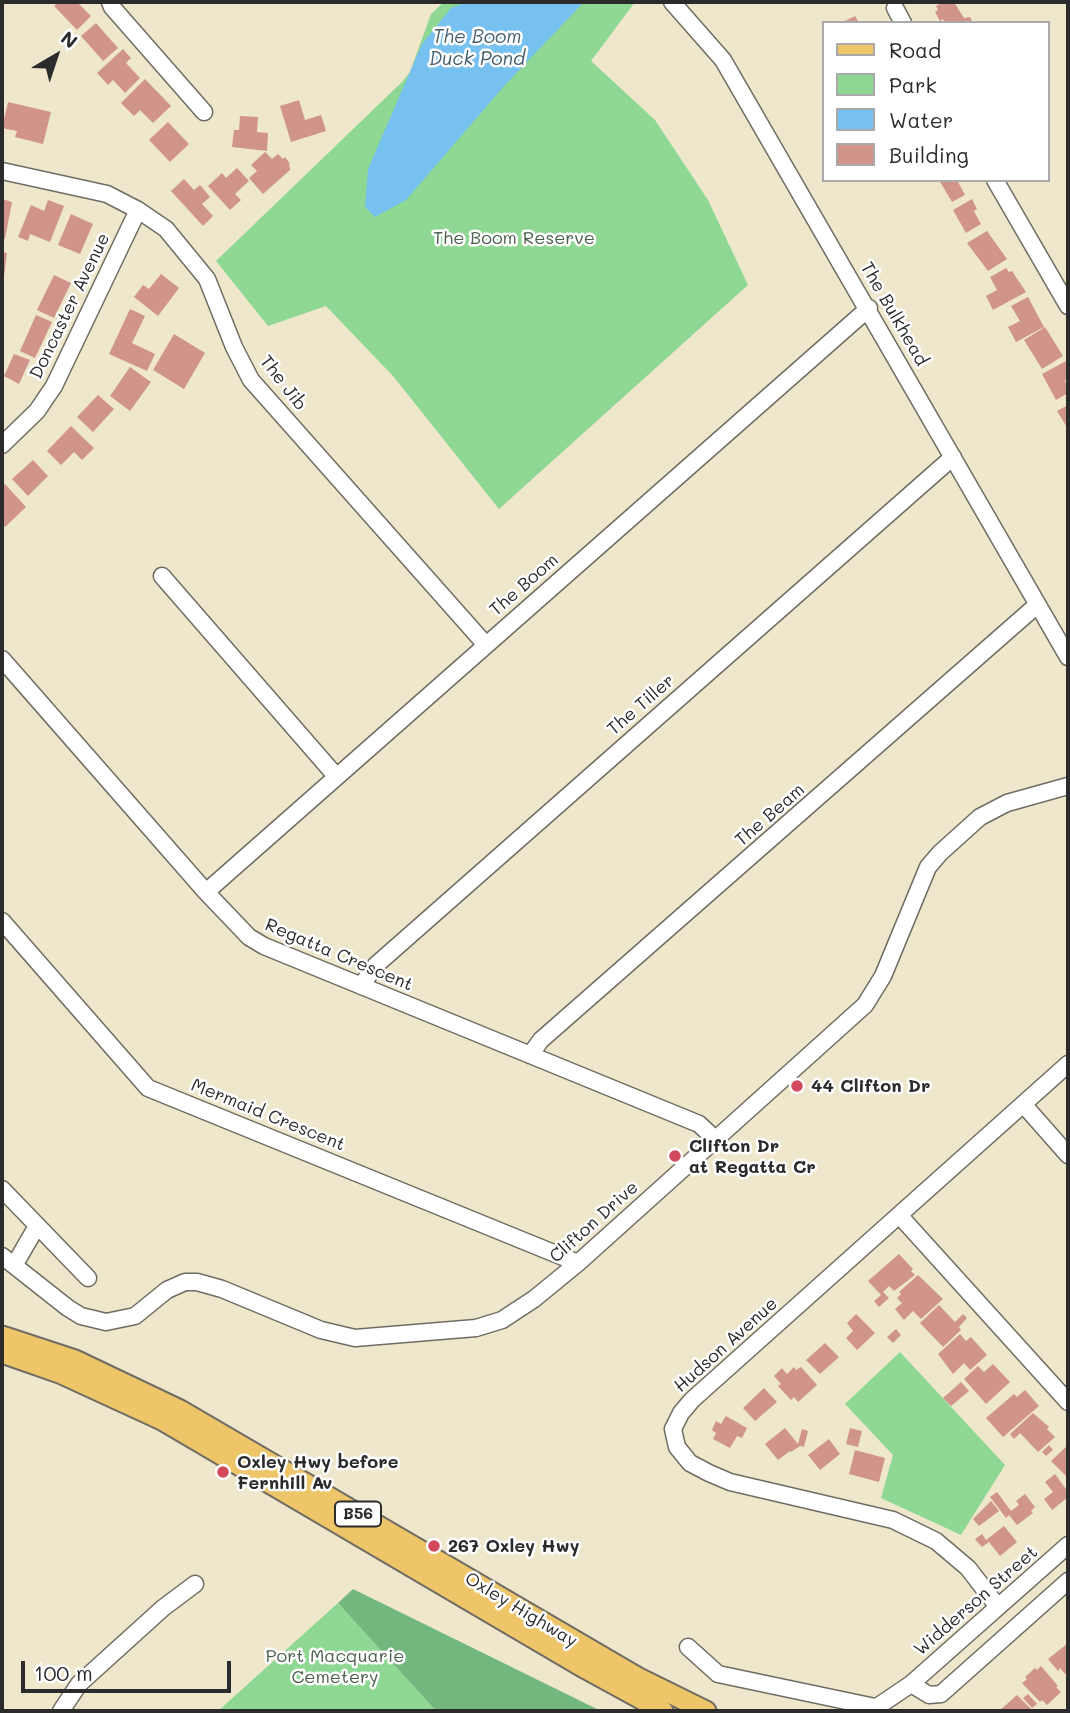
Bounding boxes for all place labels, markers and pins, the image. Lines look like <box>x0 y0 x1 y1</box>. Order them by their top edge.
place label: 44 Clifton Dr <box>811 1075 930 1097</box>
marker: 44 Clifton Dr <box>789 1078 805 1094</box>
place label: Clifton Dr at Regatta Cr <box>689 1135 816 1178</box>
marker: Clifton Dr at Regatta Cr <box>667 1148 683 1164</box>
place label: Oxley Hwy before Fernhill Av <box>237 1451 398 1494</box>
marker: Oxley Hwy before Fernhill Av <box>215 1464 231 1480</box>
place label: 267 Oxley Hwy <box>448 1535 579 1557</box>
marker: 267 Oxley Hwy <box>426 1538 442 1554</box>

